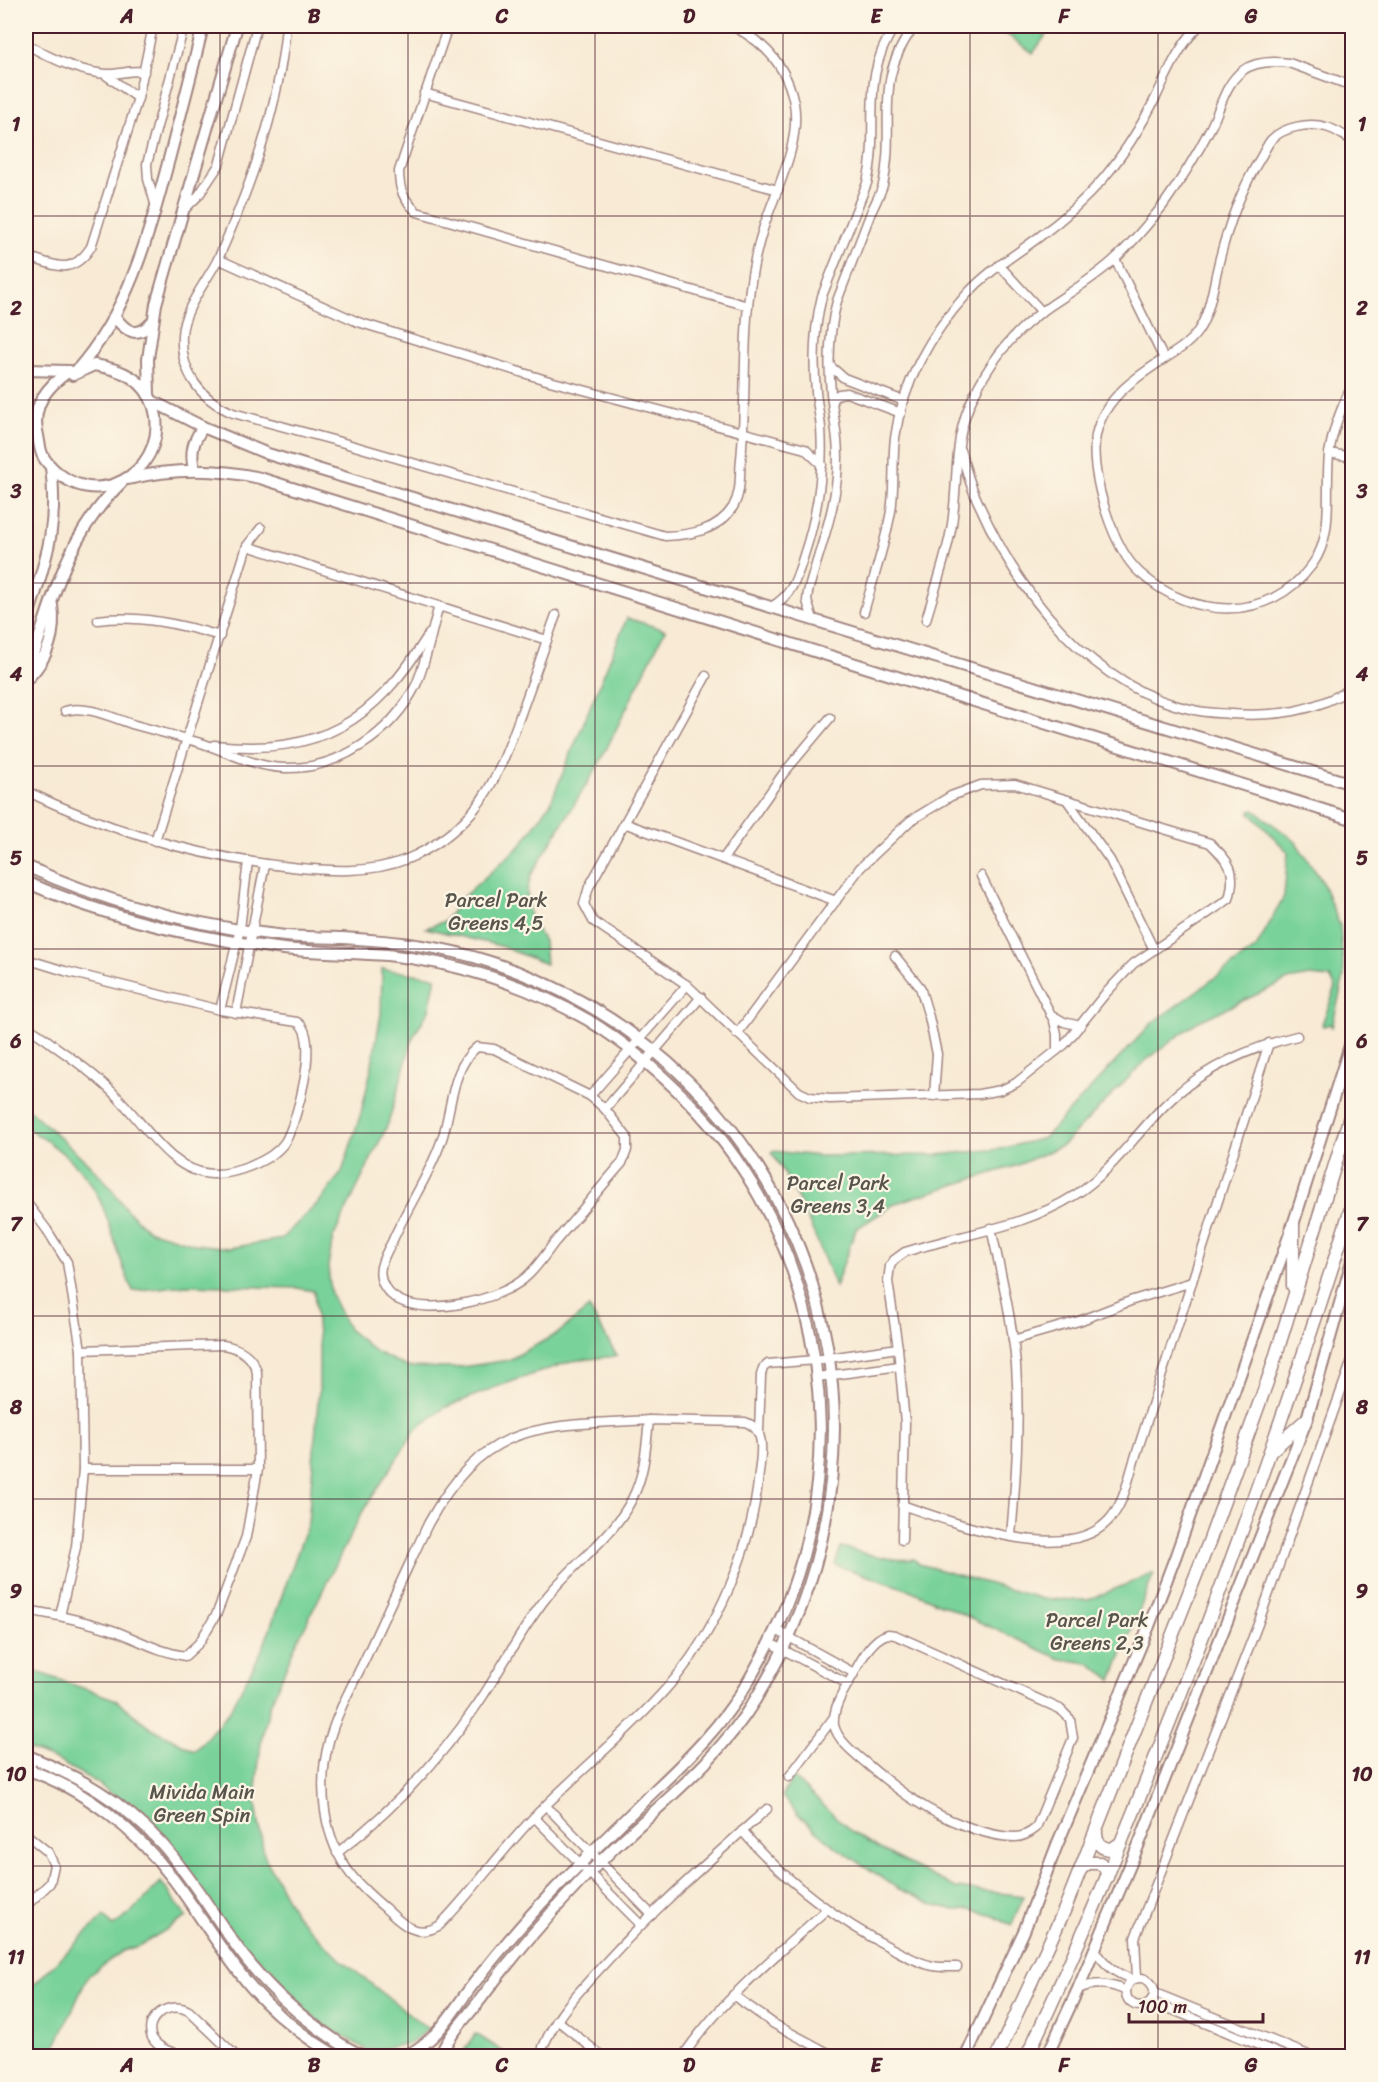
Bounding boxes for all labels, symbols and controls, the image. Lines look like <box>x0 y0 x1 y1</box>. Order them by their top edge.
text: A <box>119 0 134 34</box>
text: B <box>308 0 321 34</box>
text: C <box>495 0 509 34</box>
text: D <box>683 0 696 34</box>
text: E <box>870 0 883 34</box>
text: F <box>1058 0 1071 34</box>
text: G <box>1244 0 1258 34</box>
text: 1 <box>12 107 21 142</box>
text: 1 <box>1358 107 1367 142</box>
text: 2 <box>9 291 22 326</box>
text: 2 <box>1355 291 1368 326</box>
text: 3 <box>10 474 22 509</box>
text: 3 <box>1356 474 1368 509</box>
text: 4 <box>9 657 23 692</box>
text: 4 <box>1355 657 1369 692</box>
text: 5 <box>10 841 22 876</box>
text: 5 <box>1356 841 1368 876</box>
park label: Parcel Park Greens 4,5 <box>445 883 548 941</box>
text: 6 <box>9 1024 22 1059</box>
text: 6 <box>1355 1024 1368 1059</box>
park label: Parcel Park Greens 3,4 <box>787 1166 890 1224</box>
text: 7 <box>10 1207 23 1242</box>
text: 7 <box>1356 1207 1369 1242</box>
text: 8 <box>9 1390 23 1425</box>
text: 8 <box>1355 1390 1369 1425</box>
text: 9 <box>10 1574 22 1609</box>
text: 9 <box>1356 1574 1368 1609</box>
park label: Parcel Park Greens 2,3 <box>1046 1603 1149 1661</box>
text: 10 <box>5 1757 27 1792</box>
text: 10 <box>1351 1757 1373 1792</box>
park label: Mivida Main Green Spin <box>149 1775 255 1833</box>
text: 11 <box>7 1940 25 1975</box>
text: 11 <box>1353 1940 1371 1975</box>
scale bar <box>1129 1986 1262 2024</box>
text: 100 m <box>1138 1991 1187 2023</box>
text: A <box>119 2048 134 2082</box>
text: B <box>308 2048 321 2082</box>
text: C <box>495 2048 509 2082</box>
text: D <box>683 2048 696 2082</box>
text: E <box>870 2048 883 2082</box>
text: F <box>1058 2048 1071 2082</box>
text: G <box>1244 2048 1258 2082</box>

